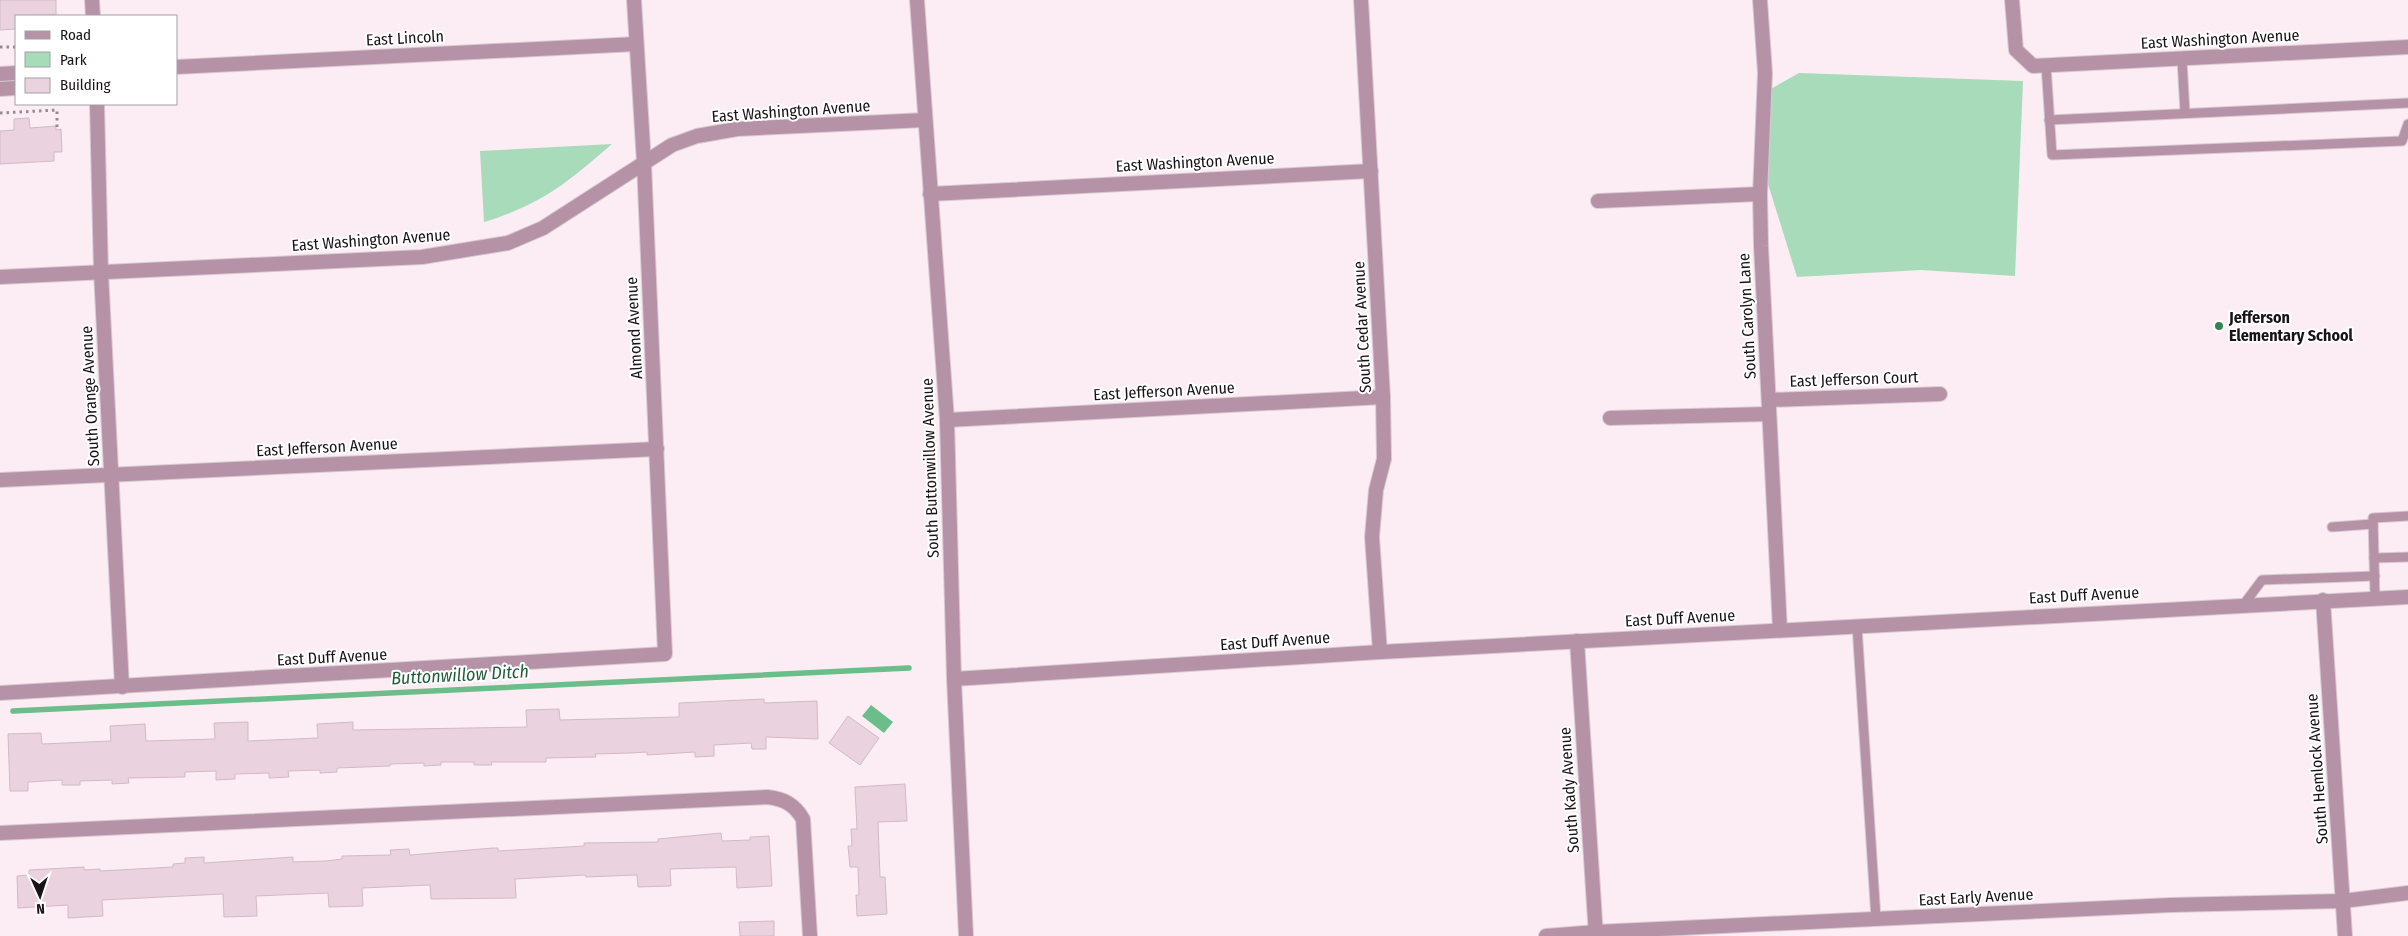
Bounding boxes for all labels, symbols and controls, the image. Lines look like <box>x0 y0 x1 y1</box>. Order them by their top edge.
legend <box>15 15 178 105</box>
street label: East Washington Avenue <box>2140 25 2300 53</box>
text: Road <box>60 26 91 44</box>
street label: East Lincoln <box>366 26 444 50</box>
text: Park <box>60 51 87 69</box>
text: Building <box>60 76 111 94</box>
street label: East Washington Avenue <box>711 96 871 126</box>
street label: East Washington Avenue <box>1115 148 1275 176</box>
street label: East Washington Avenue <box>291 225 451 255</box>
street label: South Carolyn Lane <box>1734 252 1760 379</box>
street label: South Cedar Avenue <box>1349 261 1375 393</box>
street label: Almond Avenue <box>622 276 646 380</box>
place label: Jefferson Elementary School <box>2228 308 2354 345</box>
marker: Jefferson Elementary School <box>2213 320 2225 332</box>
street label: South Orange Avenue <box>77 325 103 467</box>
street label: East Jefferson Court <box>1789 367 1919 391</box>
street label: South Buttonwillow Avenue <box>917 378 943 558</box>
street label: East Jefferson Avenue <box>1093 378 1235 404</box>
street label: East Jefferson Avenue <box>256 434 398 460</box>
street label: East Duff Avenue <box>2028 583 2140 607</box>
street label: East Duff Avenue <box>1624 606 1736 630</box>
street label: East Duff Avenue <box>1219 628 1331 654</box>
street label: East Duff Avenue <box>276 645 388 669</box>
water label: Buttonwillow Ditch <box>391 660 529 690</box>
street label: South Hemlock Avenue <box>2302 693 2332 845</box>
street label: South Kady Avenue <box>1555 726 1583 853</box>
north arrow <box>15 871 65 921</box>
street label: East Early Avenue <box>1918 885 2034 909</box>
text: N <box>36 900 45 917</box>

